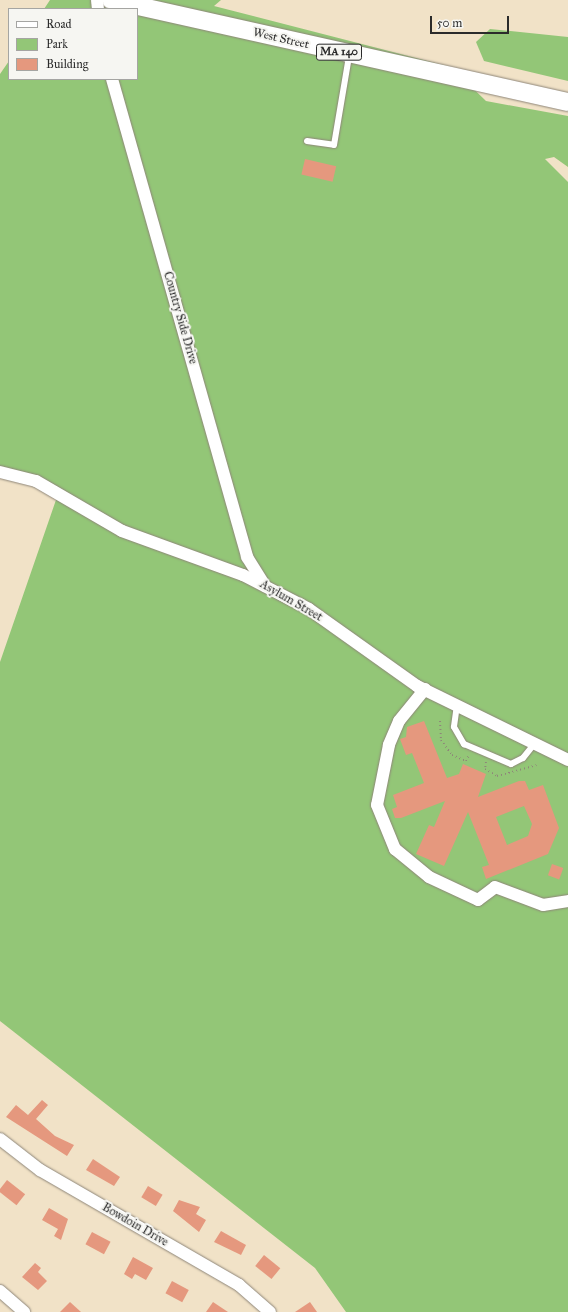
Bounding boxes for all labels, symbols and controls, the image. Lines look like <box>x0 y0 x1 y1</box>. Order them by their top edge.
legend <box>8 8 138 80</box>
scale bar <box>432 8 511 34</box>
text: 50 m <box>437 16 462 30</box>
text: Road <box>46 17 72 31</box>
street label: West Street <box>252 26 310 52</box>
text: Park <box>46 37 68 51</box>
road number: MA 140 <box>316 43 362 61</box>
text: Building <box>46 57 88 71</box>
street label: Country Side Drive <box>160 270 200 366</box>
street label: Asylum Street <box>257 577 325 625</box>
street label: Bowdoin Drive <box>99 1200 171 1250</box>

